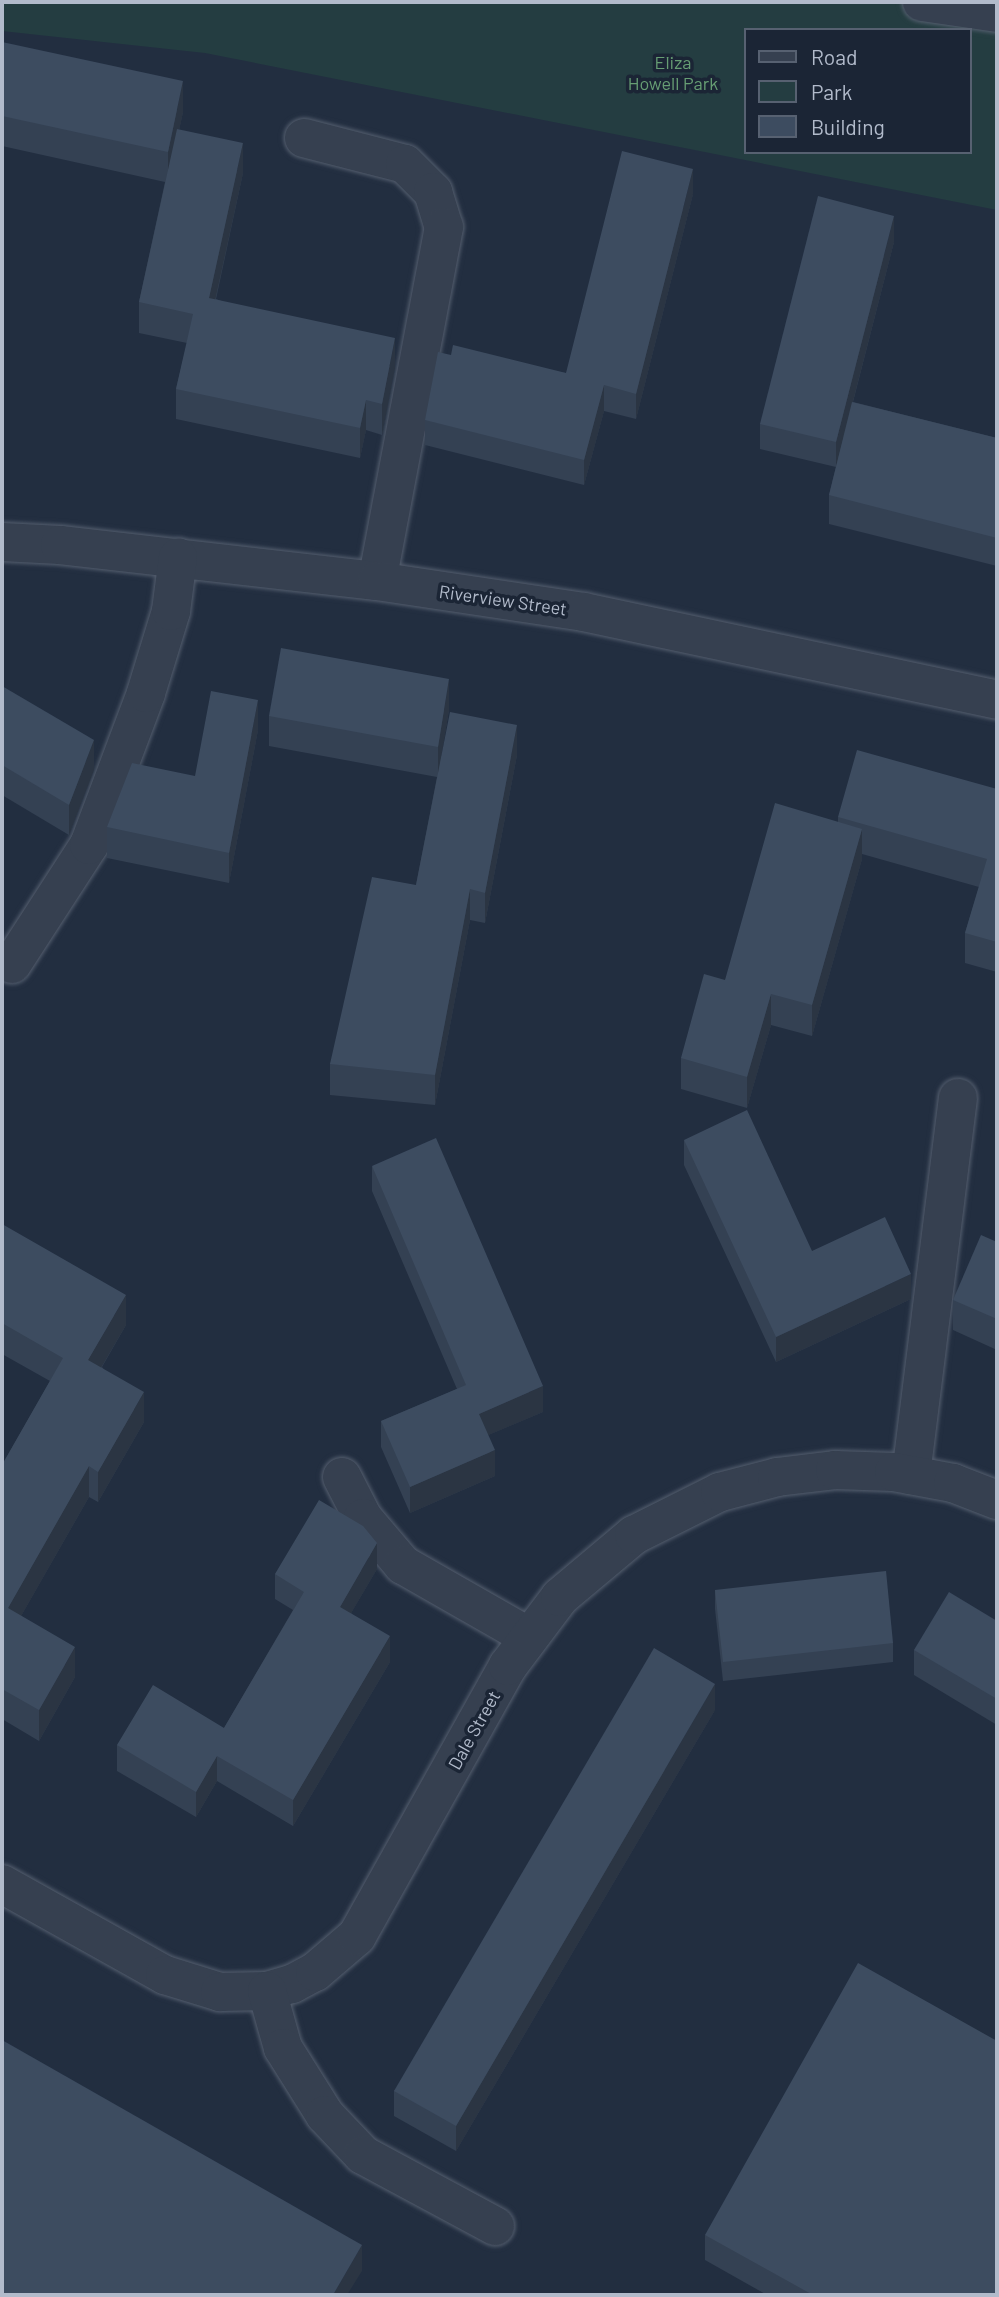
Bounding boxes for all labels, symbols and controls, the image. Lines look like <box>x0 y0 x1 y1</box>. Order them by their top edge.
legend <box>744 28 971 154</box>
text: Road <box>811 44 857 69</box>
park label: Eliza Howell Park <box>628 52 718 94</box>
text: Park <box>811 79 852 104</box>
text: Building <box>811 114 885 139</box>
street label: Riverview Street <box>438 580 568 620</box>
street label: Dale Street <box>444 1687 504 1773</box>

